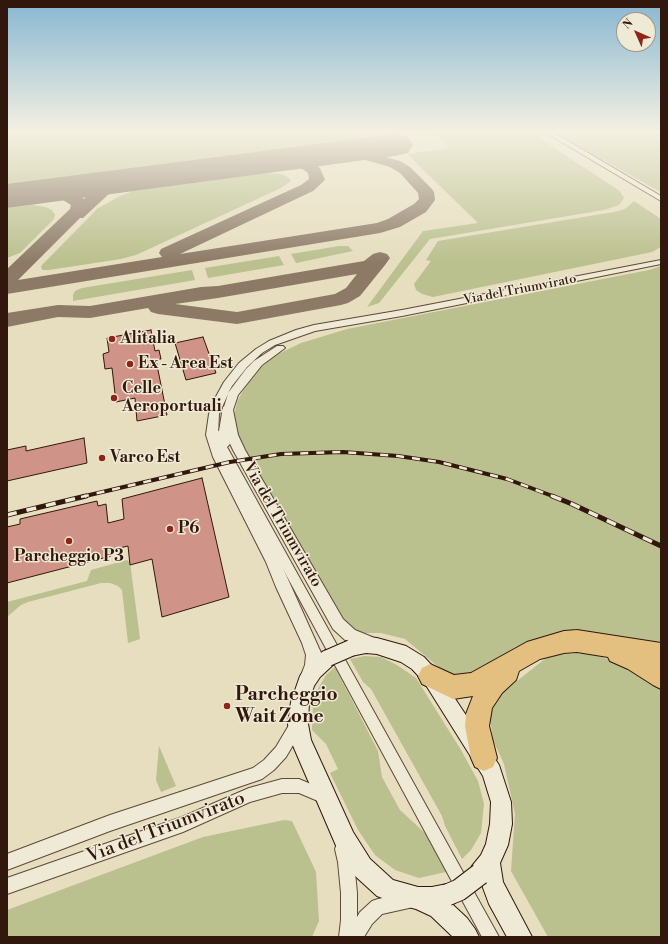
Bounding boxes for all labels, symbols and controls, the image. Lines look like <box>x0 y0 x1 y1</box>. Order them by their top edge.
north arrow <box>616 12 656 52</box>
text: N <box>620 16 636 32</box>
street label: Via del Triumvirato <box>462 271 578 309</box>
place label: Alitalia <box>120 329 176 349</box>
marker: Alitalia <box>107 334 117 344</box>
place label: Ex - Area Est <box>138 354 233 374</box>
marker: Ex - Area Est <box>125 359 135 369</box>
place label: Celle Aeroportuali <box>122 379 222 417</box>
marker: Celle Aeroportuali <box>109 393 119 403</box>
place label: Varco Est <box>110 448 180 468</box>
marker: Varco Est <box>97 453 107 463</box>
street label: Via del Triumvirato <box>238 459 326 591</box>
place label: P6 <box>178 519 199 539</box>
marker: P6 <box>165 524 175 534</box>
marker: Parcheggio P3 <box>64 536 74 546</box>
place label: Parcheggio P3 <box>14 547 124 567</box>
place label: Parcheggio Wait Zone <box>235 684 338 728</box>
marker: Parcheggio Wait Zone <box>222 701 232 711</box>
street label: Via del Triumvirato <box>84 787 248 869</box>

